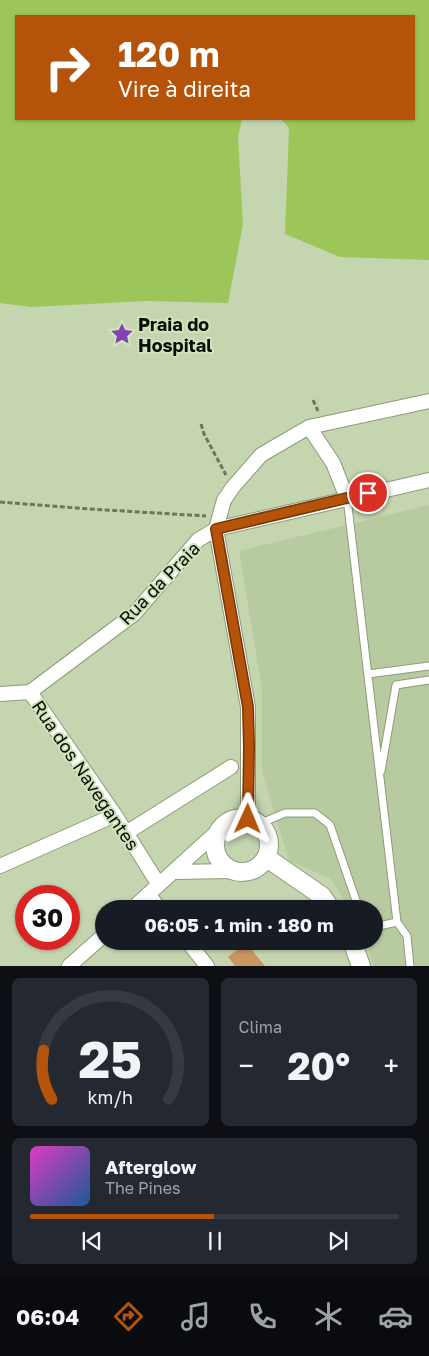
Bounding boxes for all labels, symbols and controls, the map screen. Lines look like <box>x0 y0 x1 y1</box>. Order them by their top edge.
text: 120 m <box>118 33 220 75</box>
icon: right <box>35 35 100 100</box>
text: Vire à direita <box>118 75 251 102</box>
place label: Praia do Hospital <box>138 313 212 356</box>
place icon: Praia do Hospital <box>109 321 135 347</box>
pin <box>347 472 389 514</box>
icon: arrive <box>354 479 382 507</box>
street label: Rua da Praia <box>114 537 204 629</box>
street label: Rua dos Navegantes <box>28 696 144 854</box>
position arrow <box>221 792 273 844</box>
speed limit sign: 30 <box>15 885 80 950</box>
text: 06:05 · 1 min · 180 m <box>144 913 334 936</box>
text: Clima <box>239 1017 282 1037</box>
text: 25 <box>79 1027 142 1089</box>
text: 20° <box>287 1043 350 1088</box>
text: − <box>239 1049 254 1082</box>
text: + <box>384 1049 399 1082</box>
text: km/h <box>88 1086 133 1108</box>
text: Afterglow <box>105 1155 196 1178</box>
text: The Pines <box>105 1178 180 1198</box>
icon: previous <box>78 1227 106 1255</box>
icon: pause <box>201 1227 229 1255</box>
icon: next <box>324 1227 352 1255</box>
icon: directions <box>111 1299 146 1334</box>
icon: music <box>178 1299 213 1334</box>
icon: phone <box>245 1299 280 1334</box>
icon: climate <box>311 1299 346 1334</box>
icon: car <box>378 1299 413 1334</box>
text: 06:04 <box>16 1303 79 1330</box>

